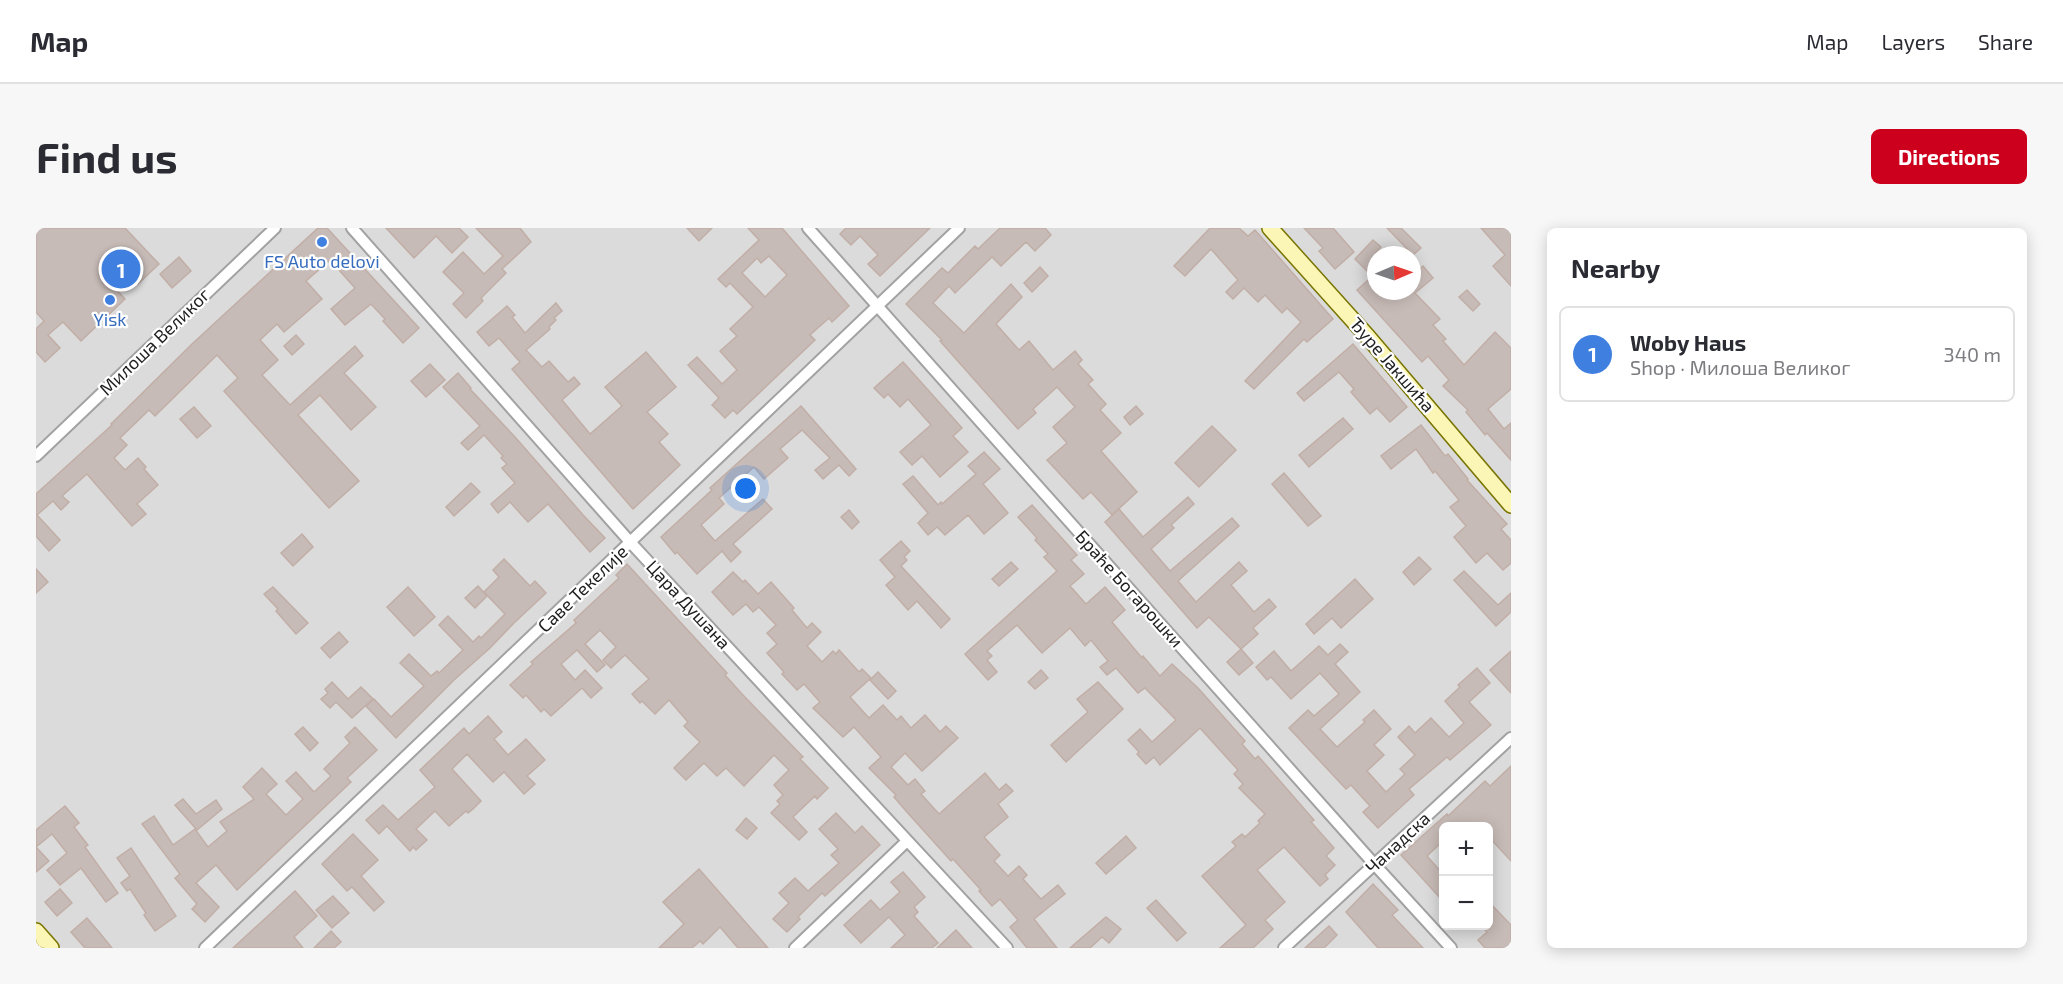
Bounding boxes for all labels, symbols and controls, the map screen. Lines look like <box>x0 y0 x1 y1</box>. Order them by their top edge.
text: Map <box>30 24 88 58</box>
text: Map <box>1806 29 1848 54</box>
text: Layers <box>1881 29 1945 54</box>
text: Share <box>1978 29 2033 54</box>
button: Directions <box>1871 129 2027 184</box>
text: Find us <box>36 131 178 181</box>
marker: FS Auto delovi <box>315 235 329 249</box>
pin: 1 <box>102 246 140 291</box>
north arrow <box>1367 246 1421 300</box>
place label: FS Auto delovi <box>264 250 380 272</box>
text: Nearby <box>1571 252 1660 283</box>
street label: Милоша Великог <box>95 283 214 400</box>
marker: Yisk <box>103 293 117 307</box>
place label: Yisk <box>93 308 127 330</box>
street label: Ђуре Јакшића <box>1346 312 1440 416</box>
text: Woby Haus <box>1630 329 1746 355</box>
text: 1 <box>1588 342 1597 366</box>
text: 340 m <box>1944 342 2001 366</box>
text: Shop · Милоша Великог <box>1630 355 1850 379</box>
your location <box>731 474 760 503</box>
street label: Браће Богарошки <box>1071 525 1188 651</box>
street label: Саве Текелије <box>533 540 632 637</box>
street label: Цара Душана <box>642 555 736 653</box>
street label: Чанадска <box>1360 807 1434 878</box>
map controls <box>1439 822 1493 930</box>
button: + <box>1439 822 1493 876</box>
button: − <box>1439 876 1493 930</box>

